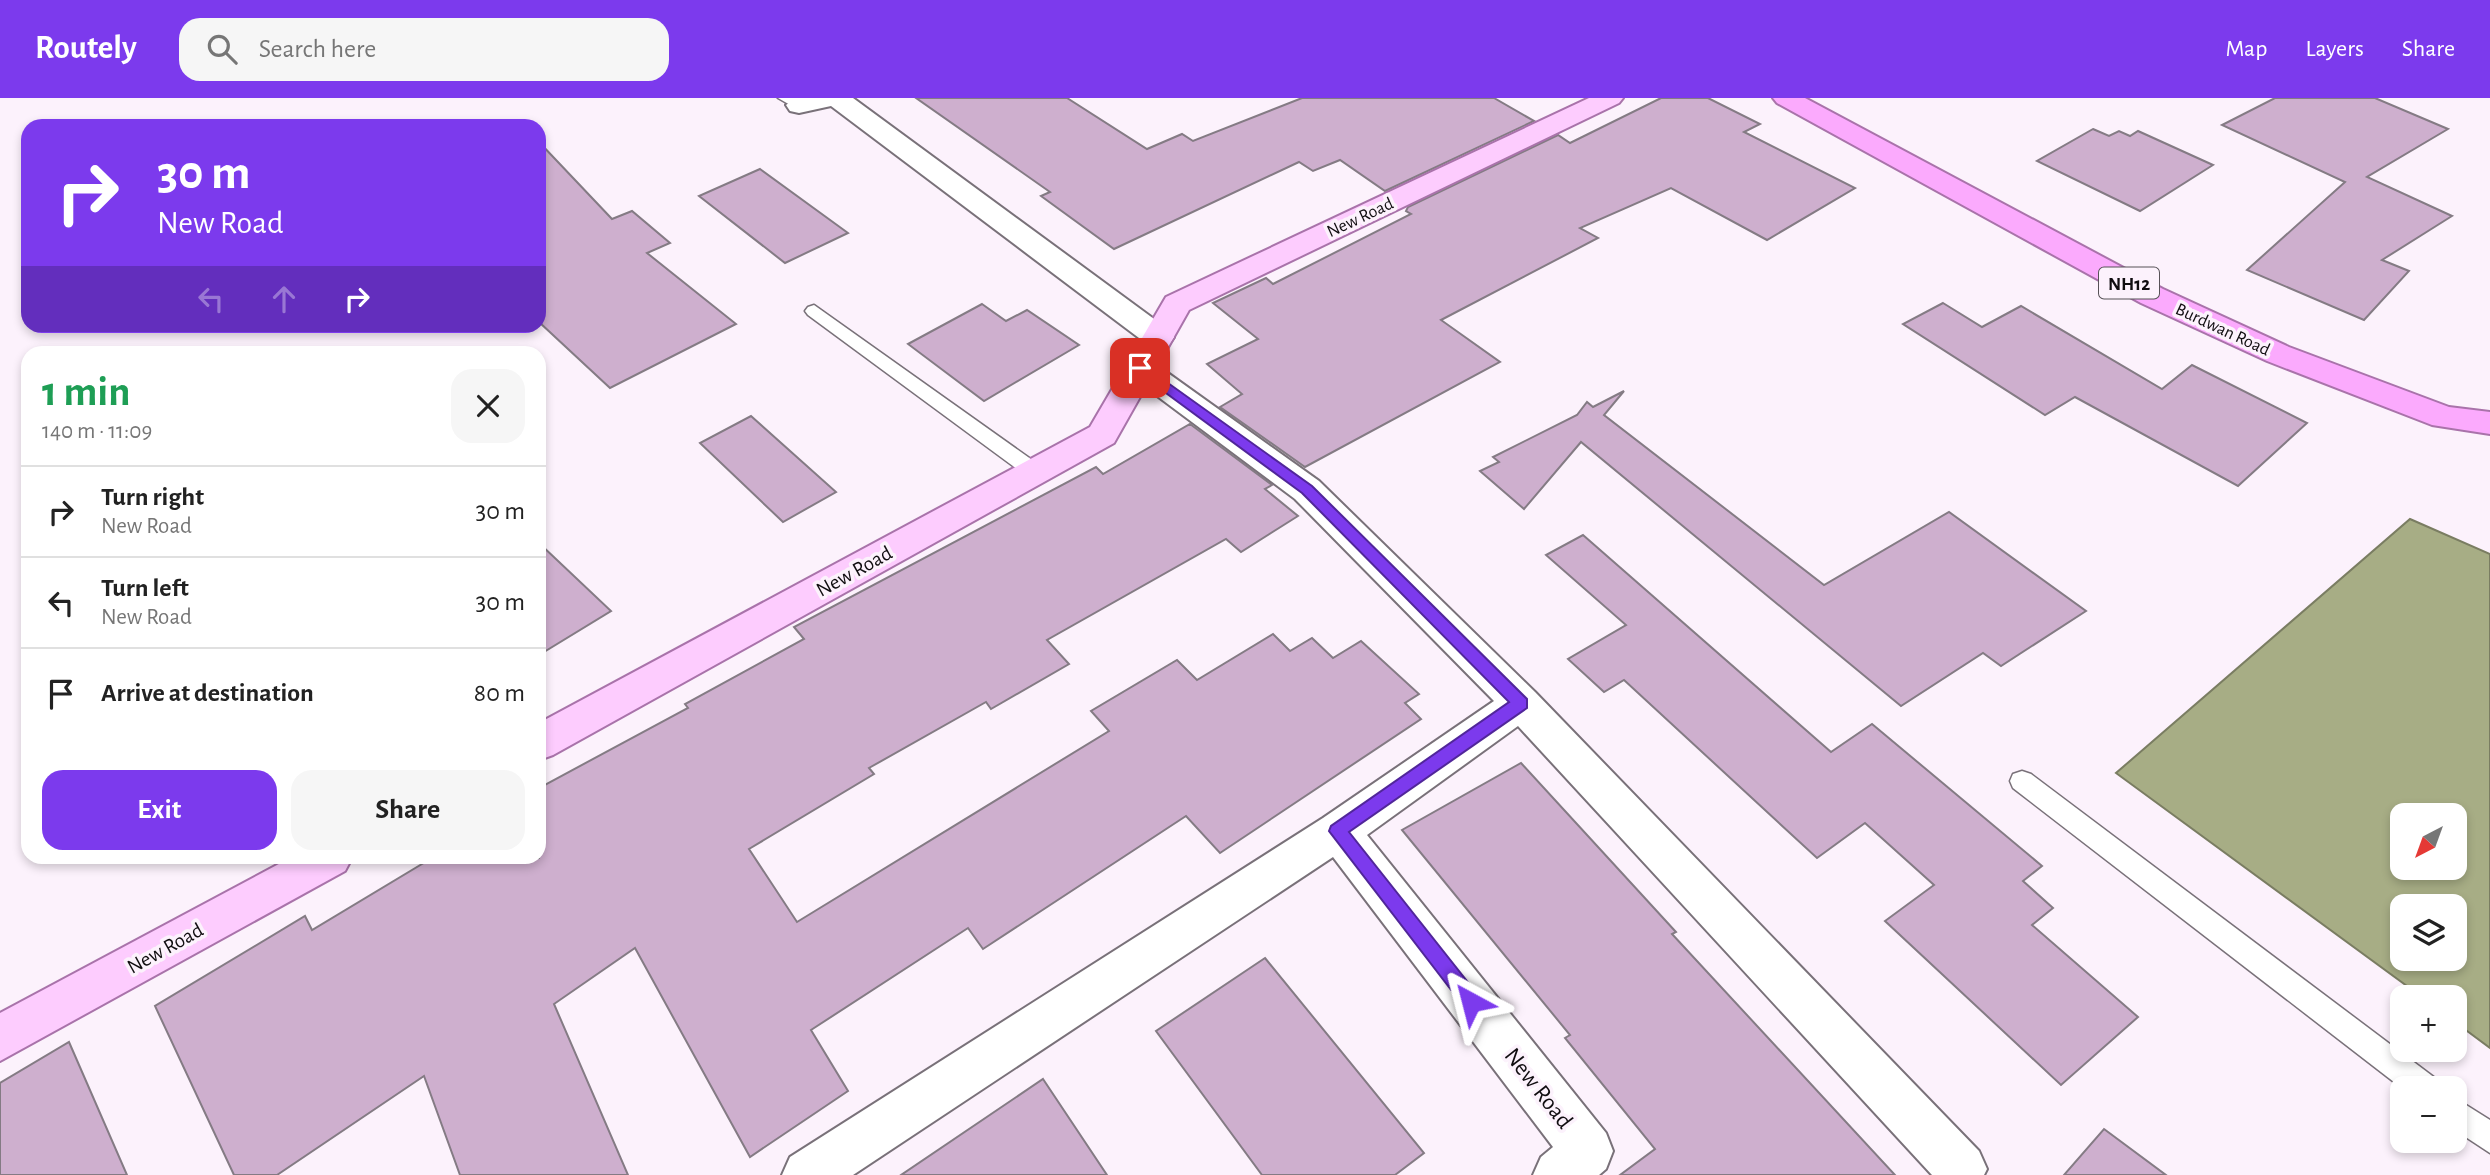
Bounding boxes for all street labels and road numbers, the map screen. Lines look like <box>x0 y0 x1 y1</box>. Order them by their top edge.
street label: New Road <box>1324 195 1396 241</box>
road number: NH12 <box>2099 267 2159 298</box>
street label: Burdwan Road <box>2173 300 2273 360</box>
street label: New Road <box>813 542 896 601</box>
street label: New Road <box>124 919 207 978</box>
street label: New Road <box>1500 1044 1577 1133</box>

